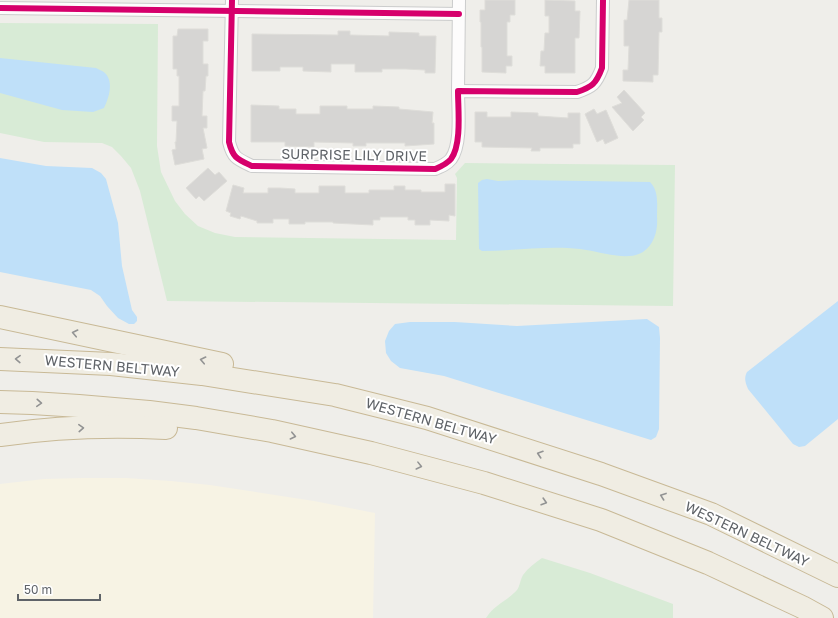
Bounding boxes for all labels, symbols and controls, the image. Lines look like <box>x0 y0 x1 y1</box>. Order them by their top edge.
street label: SURPRISE LILY DRIVE <box>281 145 427 164</box>
one-way arrow <box>72 329 79 337</box>
street label: WESTERN BELTWAY <box>44 351 180 380</box>
one-way arrow <box>15 355 21 364</box>
one-way arrow <box>199 356 206 364</box>
street label: WESTERN BELTWAY <box>364 394 498 447</box>
one-way arrow <box>36 399 42 408</box>
one-way arrow <box>78 423 84 432</box>
one-way arrow <box>289 431 296 439</box>
one-way arrow <box>536 450 543 459</box>
one-way arrow <box>415 461 422 470</box>
one-way arrow <box>659 493 666 501</box>
one-way arrow <box>540 497 547 506</box>
street label: WESTERN BELTWAY <box>682 497 812 570</box>
scale bar <box>18 576 100 602</box>
text: 50 m <box>24 582 52 597</box>

